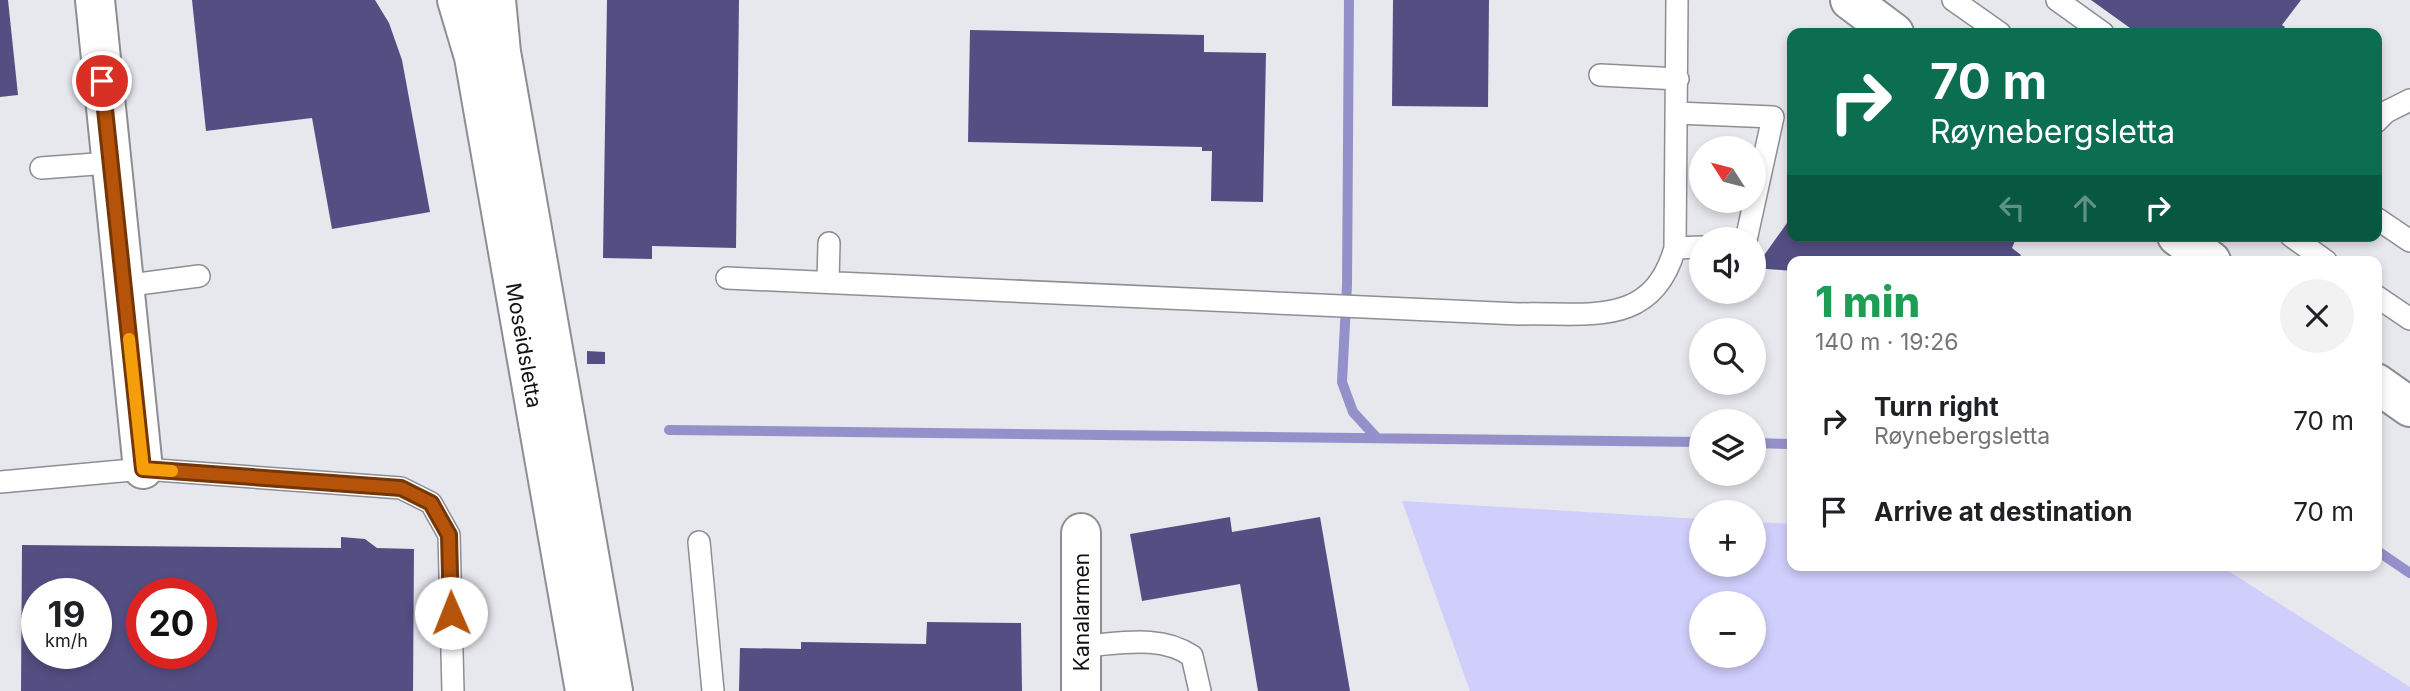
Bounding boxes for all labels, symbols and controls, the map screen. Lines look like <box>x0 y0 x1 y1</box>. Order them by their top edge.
pin <box>72 51 132 111</box>
text: 70 m <box>1930 52 2047 111</box>
icon: right <box>1815 56 1906 147</box>
icon: arrive <box>83 62 121 100</box>
text: Røynebergsletta <box>1930 112 2175 151</box>
north arrow <box>1689 136 1766 214</box>
map controls <box>1689 136 1766 668</box>
icon: left <box>1993 189 2031 227</box>
icon: ahead <box>2066 189 2104 227</box>
icon: right <box>2139 189 2177 227</box>
button: sound <box>1689 227 1766 304</box>
text: 1 min <box>1815 276 1920 327</box>
button: close <box>2280 279 2354 353</box>
street label: Moseidsletta <box>501 281 548 410</box>
button: search <box>1689 318 1766 395</box>
text: 140 m · 19:26 <box>1815 328 1958 356</box>
text: Turn right <box>1874 391 1999 422</box>
icon: right <box>1815 402 1853 440</box>
text: 70 m <box>2293 405 2354 436</box>
button: layers <box>1689 409 1766 486</box>
text: Røynebergsletta <box>1874 422 2050 450</box>
icon: arrive <box>1815 493 1853 531</box>
text: Arrive at destination <box>1874 496 2133 527</box>
text: 70 m <box>2293 496 2354 527</box>
button: + <box>1689 500 1766 577</box>
street label: Kanalarmen <box>1069 553 1094 671</box>
position arrow <box>414 576 488 650</box>
speed limit sign: 20 <box>126 578 217 669</box>
button: − <box>1689 591 1766 668</box>
text: 19 <box>48 593 85 635</box>
text: km/h <box>45 630 88 651</box>

